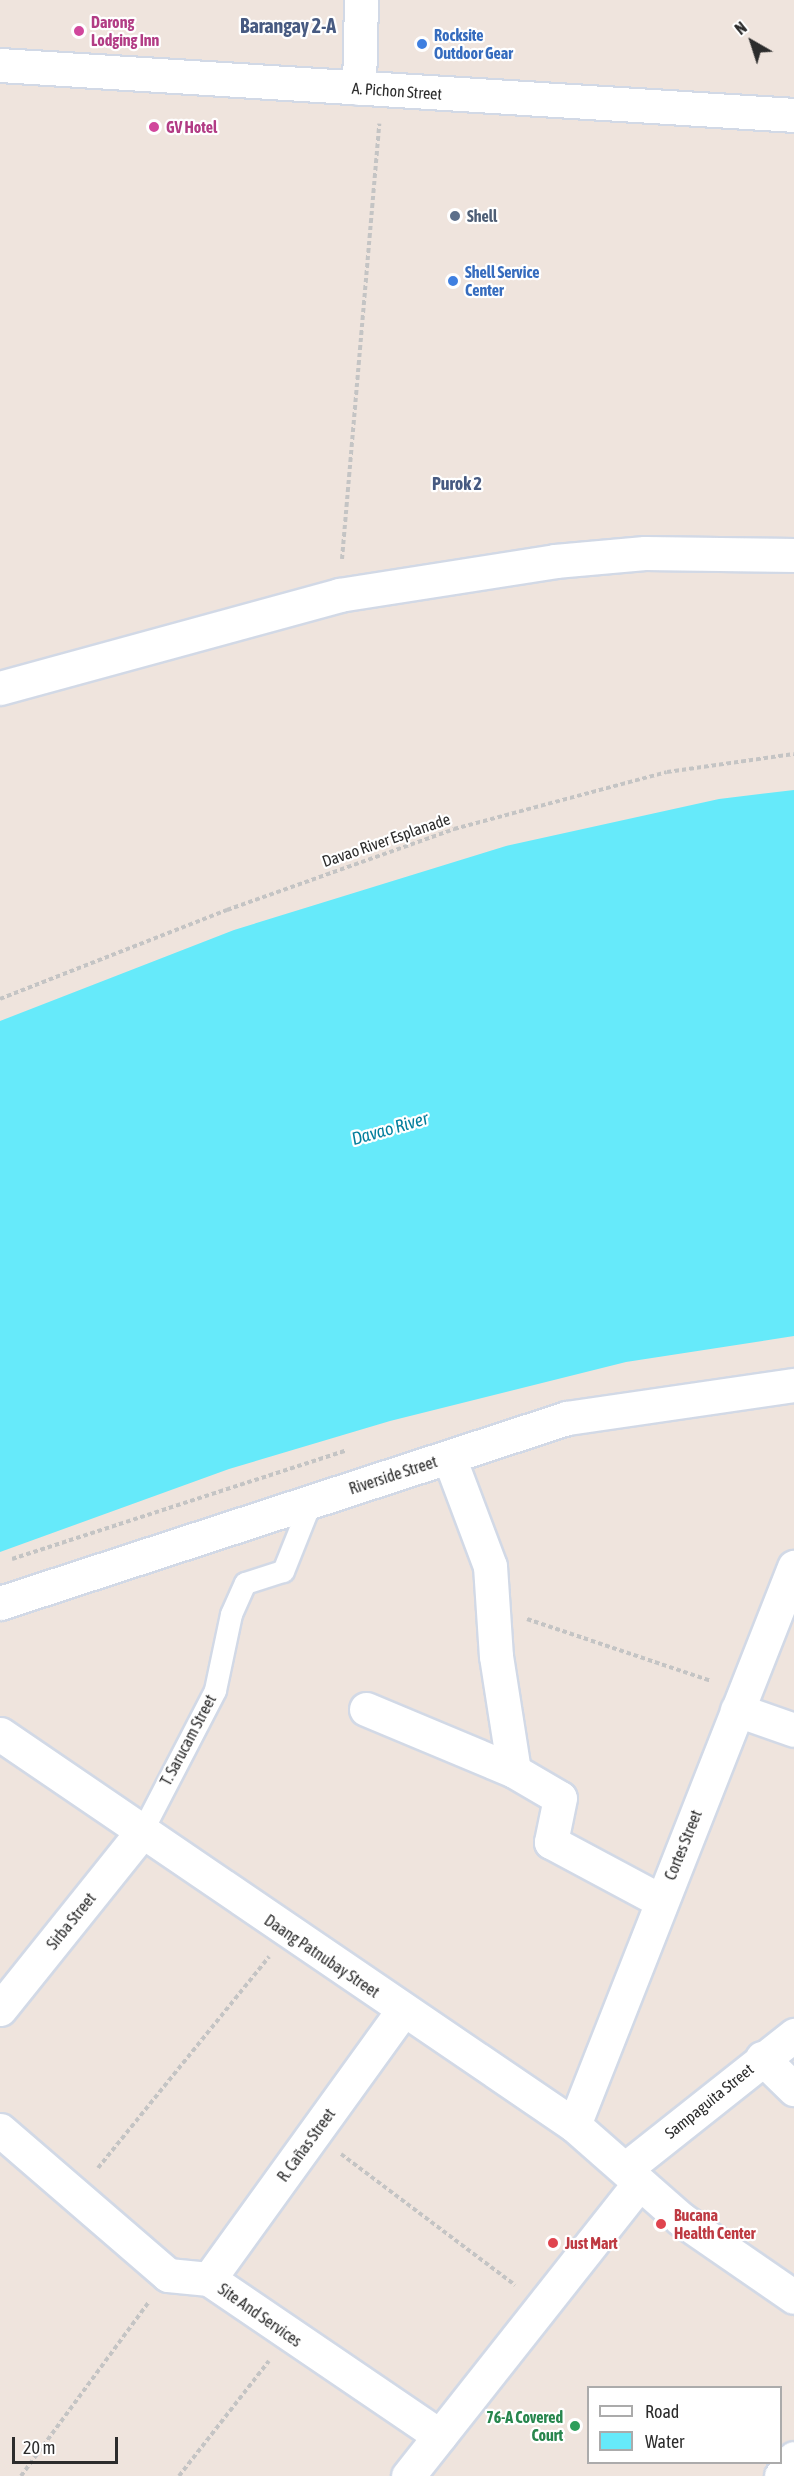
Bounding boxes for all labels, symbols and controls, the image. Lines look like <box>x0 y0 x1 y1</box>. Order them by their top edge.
place label: Darong Lodging Inn <box>91 12 159 50</box>
north arrow <box>722 12 782 72</box>
district label: Barangay 2-A <box>240 13 336 37</box>
text: N <box>731 18 750 38</box>
marker: Darong Lodging Inn <box>72 24 86 38</box>
place label: Rocksite Outdoor Gear <box>434 25 513 63</box>
marker: Rocksite Outdoor Gear <box>415 37 429 51</box>
street label: A. Pichon Street <box>351 78 443 104</box>
place label: GV Hotel <box>166 117 217 137</box>
marker: GV Hotel <box>147 120 161 134</box>
place label: Shell <box>467 206 497 226</box>
marker: Shell <box>448 209 462 223</box>
place label: Shell Service Center <box>465 262 540 300</box>
marker: Shell Service Center <box>446 274 460 288</box>
district label: Purok 2 <box>432 473 482 495</box>
street label: Davao River Esplanade <box>320 809 452 871</box>
water label: Davao River <box>349 1108 431 1150</box>
street label: Riverside Street <box>346 1452 440 1498</box>
street label: T. Sarucam Street <box>156 1691 220 1789</box>
street label: Cortes Street <box>660 1807 706 1883</box>
street label: Sirba Street <box>42 1889 100 1953</box>
street label: Daang Patnubay Street <box>261 1910 383 2002</box>
street label: Sampaguita Street <box>661 2059 757 2143</box>
street label: R. Cañas Street <box>273 2105 339 2185</box>
place label: Bucana Health Center <box>674 2205 755 2243</box>
marker: Bucana Health Center <box>652 2215 670 2233</box>
place label: Just Mart <box>565 2233 618 2253</box>
marker: Just Mart <box>546 2236 560 2250</box>
street label: Site And Services <box>215 2279 305 2351</box>
legend <box>587 2386 782 2464</box>
text: Road <box>645 2401 679 2422</box>
place label: 76-A Covered Court <box>486 2407 563 2445</box>
marker: 76-A Covered Court <box>568 2419 582 2433</box>
scale bar <box>15 2425 122 2463</box>
text: Water <box>645 2431 684 2452</box>
text: 20 m <box>23 2437 55 2458</box>

